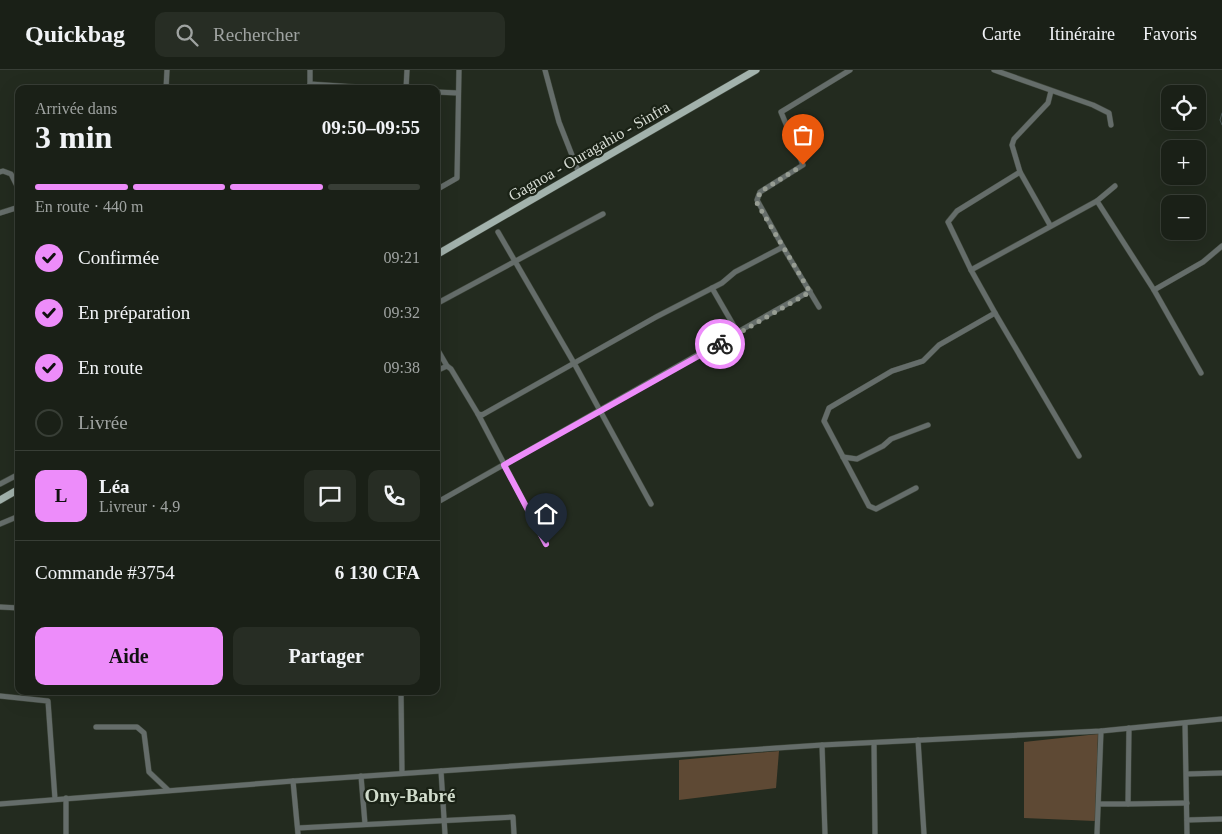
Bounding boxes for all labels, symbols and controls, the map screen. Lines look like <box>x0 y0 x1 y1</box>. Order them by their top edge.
search box <box>155 12 505 57</box>
text: Quickbag <box>25 21 125 47</box>
icon: search <box>173 21 201 49</box>
text: Rechercher <box>213 24 300 45</box>
text: Carte <box>982 24 1021 44</box>
text: Itinéraire <box>1049 24 1115 44</box>
text: Favoris <box>1143 24 1197 44</box>
map controls <box>1161 85 1206 240</box>
button: locate <box>1161 85 1206 130</box>
street label: Gagnoa - Ouragahio - Sinfra <box>505 98 673 205</box>
text: Arrivée dans <box>35 100 117 117</box>
pin <box>782 114 824 165</box>
text: 09:50–09:55 <box>322 117 420 138</box>
text: 3 min <box>35 119 112 155</box>
icon: bag <box>789 121 817 149</box>
button: + <box>1161 140 1206 185</box>
button: − <box>1161 195 1206 240</box>
text: En route · 440 m <box>35 198 143 215</box>
icon: check <box>35 244 63 272</box>
text: Confirmée <box>78 247 159 268</box>
text: 09:21 <box>384 249 420 266</box>
icon: check <box>35 299 63 327</box>
text: En préparation <box>78 302 190 323</box>
text: 09:32 <box>384 304 420 321</box>
courier <box>695 319 745 369</box>
icon: bike <box>706 330 734 358</box>
icon: check <box>35 354 63 382</box>
text: En route <box>78 357 143 378</box>
text: 09:38 <box>384 359 420 376</box>
text: Livrée <box>78 412 128 433</box>
button: chat <box>304 470 356 522</box>
button: phone <box>368 470 420 522</box>
text: Léa <box>99 476 130 497</box>
text: L <box>55 485 67 506</box>
pin <box>525 493 567 544</box>
text: Livreur · 4.9 <box>99 498 180 515</box>
icon: home <box>532 500 560 528</box>
text: Commande #3754 <box>35 562 175 583</box>
text: 6 130 CFA <box>335 562 420 583</box>
button: Aide <box>35 627 223 685</box>
button: Partager <box>233 627 420 685</box>
district label: Ony-Babré <box>365 785 455 806</box>

